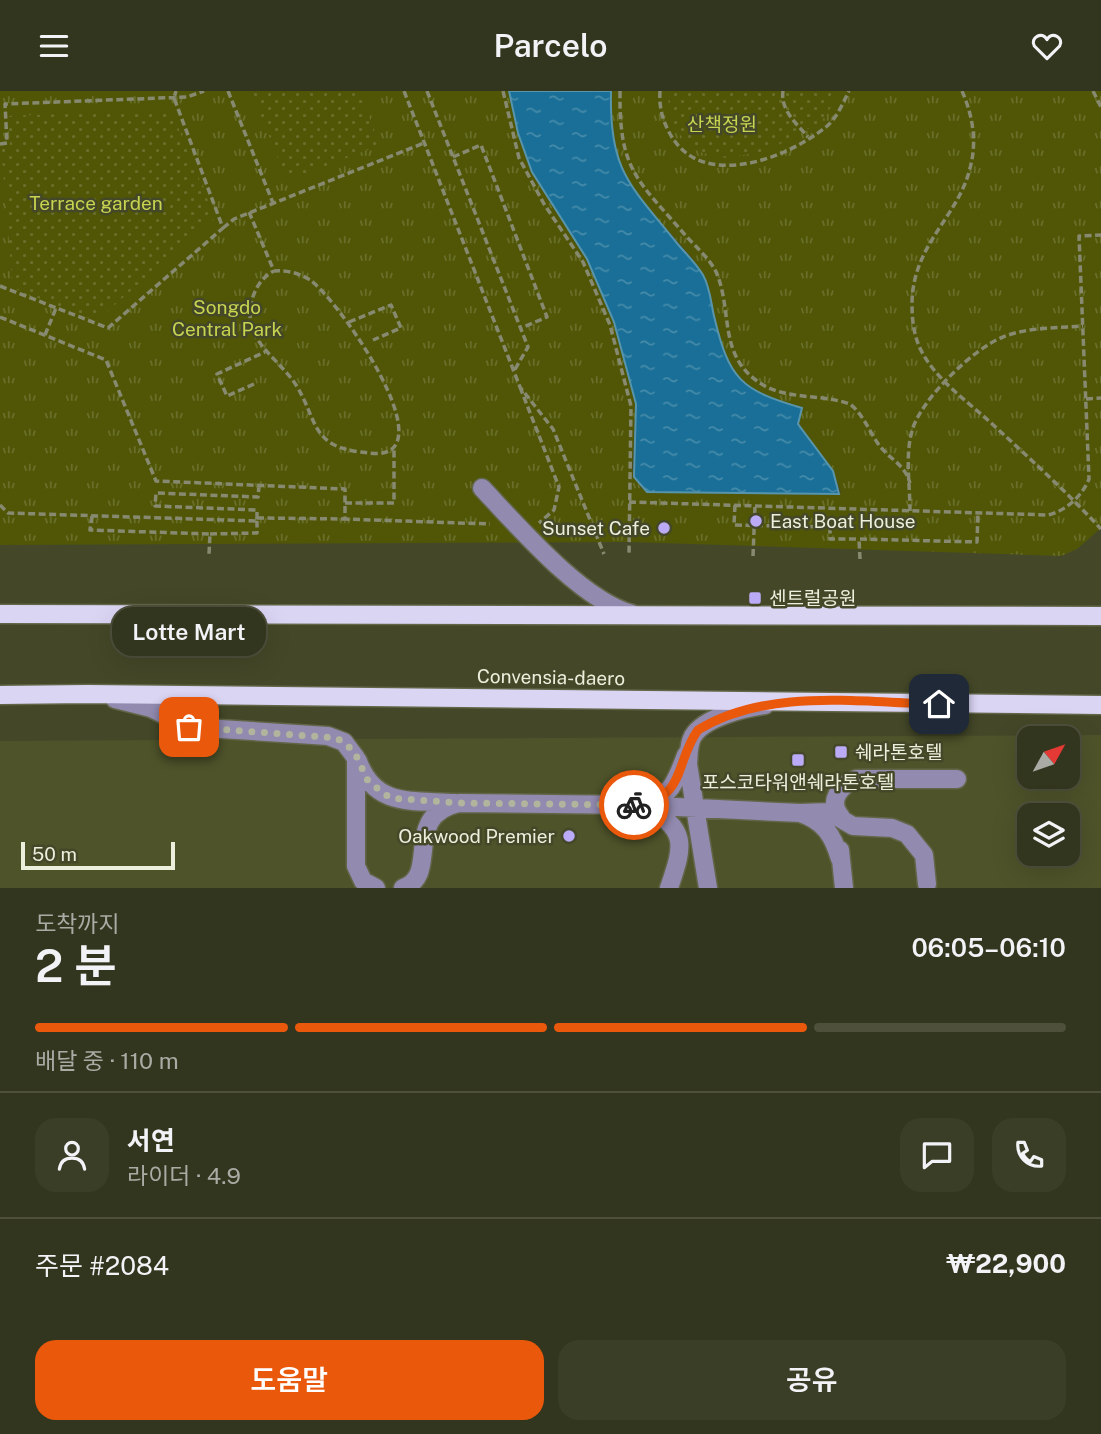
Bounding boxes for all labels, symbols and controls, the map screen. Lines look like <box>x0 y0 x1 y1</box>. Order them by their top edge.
icon: menu <box>35 27 73 65</box>
text: Parcelo <box>493 27 608 64</box>
icon: heart <box>1028 27 1066 65</box>
park label: 산책정원 <box>687 113 757 135</box>
park label: Terrace garden <box>29 192 163 214</box>
park label: Songdo Central Park <box>172 296 282 340</box>
place label: East Boat House <box>770 510 916 532</box>
marker: East Boat House <box>748 513 764 529</box>
place label: Sunset Cafe <box>542 517 650 539</box>
marker: Sunset Cafe <box>656 520 672 536</box>
place label: 센트럴공원 <box>769 587 856 609</box>
marker: 센트럴공원 <box>747 590 763 606</box>
callout: Lotte Mart <box>112 608 266 657</box>
text: Lotte Mart <box>132 618 246 645</box>
street label: Convensia-daero <box>477 665 625 689</box>
pin <box>909 674 969 734</box>
icon: home <box>920 685 958 723</box>
pin <box>159 697 219 757</box>
icon: bag <box>170 708 208 746</box>
north arrow <box>1017 726 1080 789</box>
map controls <box>1017 726 1080 866</box>
place label: 쉐라톤호텔 <box>855 741 942 763</box>
marker: 쉐라톤호텔 <box>833 744 849 760</box>
marker: 포스코타워앤쉐라톤호텔 <box>790 752 806 768</box>
courier <box>599 770 669 840</box>
place label: 포스코타워앤쉐라톤호텔 <box>702 771 894 793</box>
icon: bike <box>615 786 653 824</box>
button: layers <box>1017 803 1080 866</box>
place label: Oakwood Premier <box>398 825 555 847</box>
marker: Oakwood Premier <box>561 828 577 844</box>
scale bar <box>21 839 175 871</box>
text: 50 m <box>32 843 77 865</box>
text: 도착까지 <box>35 910 120 937</box>
text: 06:05–06:10 <box>911 932 1066 963</box>
text: 2 분 <box>35 938 116 992</box>
text: 배달 중 · 110 m <box>35 1047 179 1074</box>
button: person <box>35 1118 109 1192</box>
button: chat <box>900 1118 974 1192</box>
button: phone <box>992 1118 1066 1192</box>
text: 서연 <box>127 1125 175 1156</box>
text: 라이더 · 4.9 <box>127 1162 241 1189</box>
text: ₩22,900 <box>946 1248 1066 1279</box>
text: 주문 #2084 <box>35 1250 169 1281</box>
button: 도움말 <box>35 1340 544 1420</box>
button: 공유 <box>558 1340 1066 1420</box>

